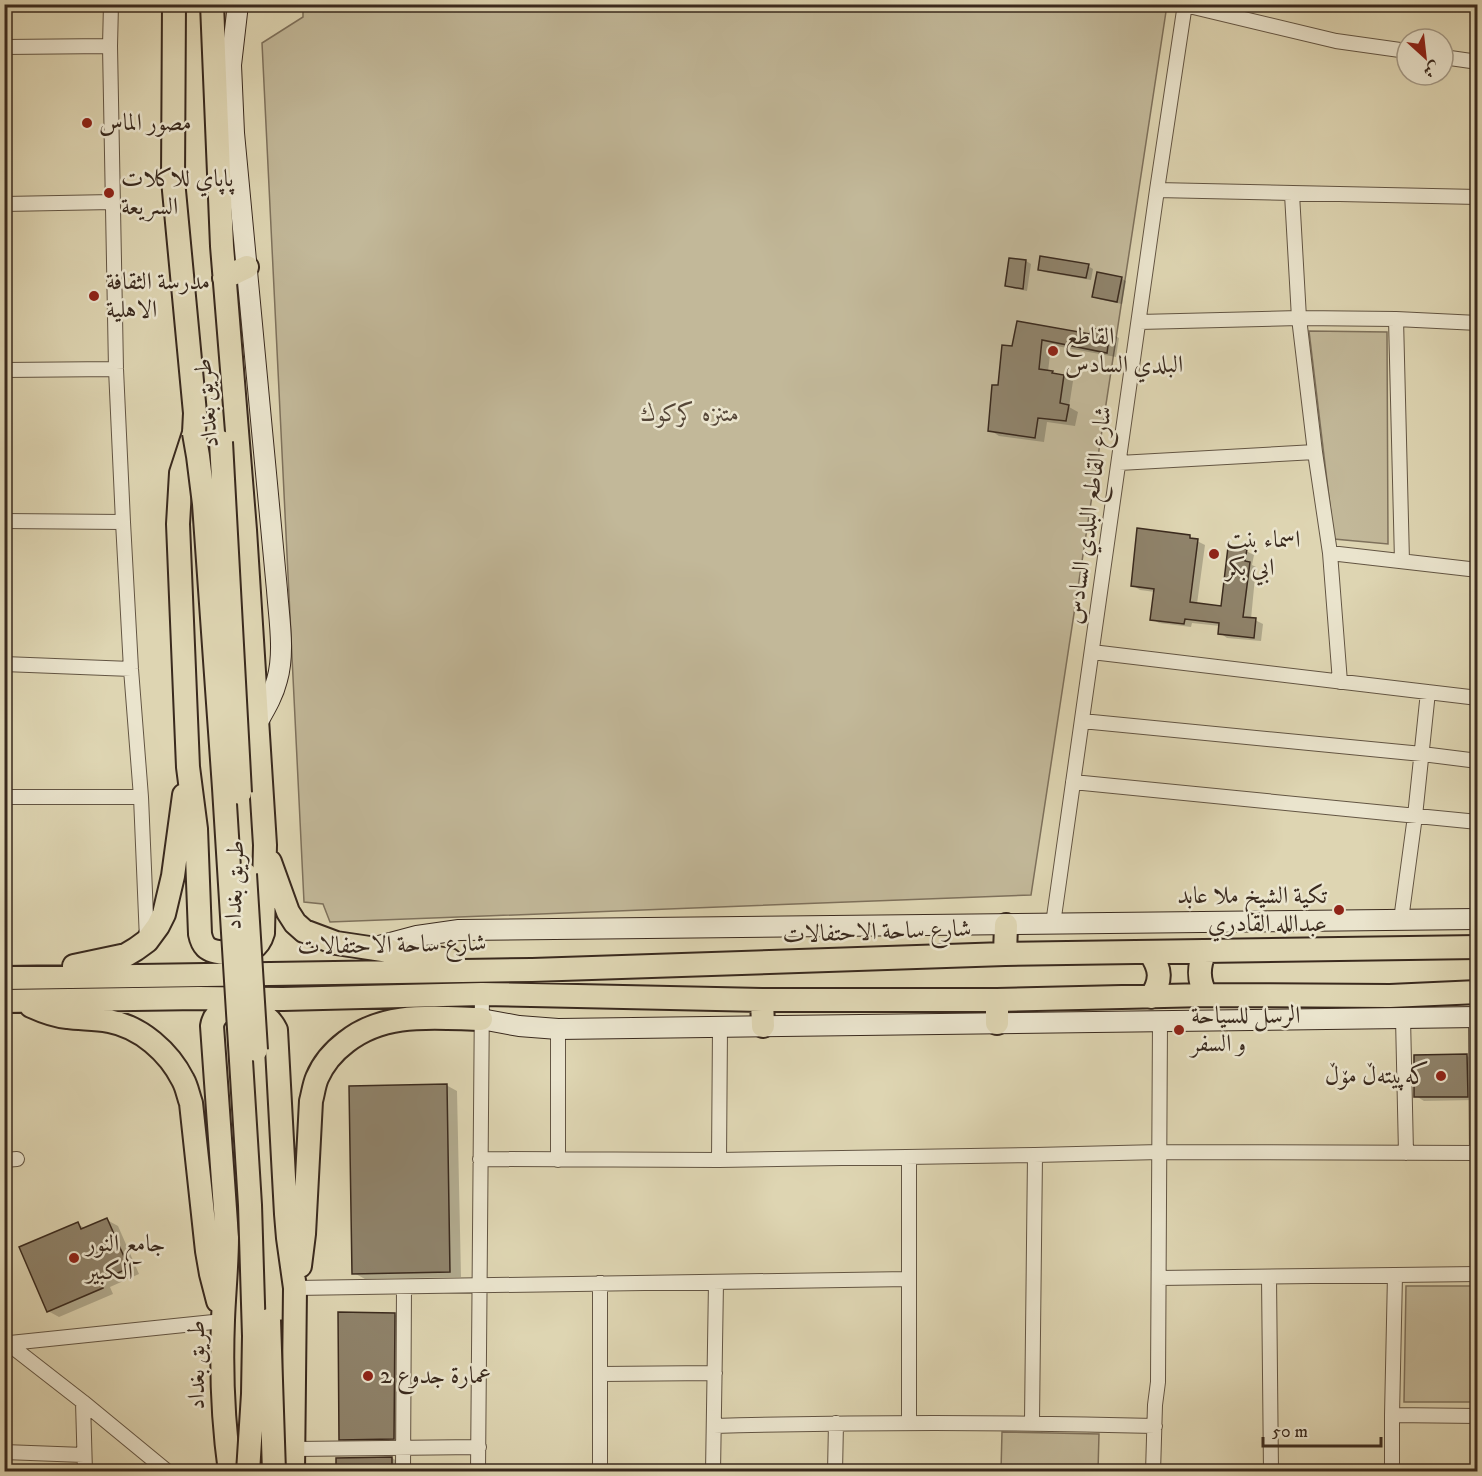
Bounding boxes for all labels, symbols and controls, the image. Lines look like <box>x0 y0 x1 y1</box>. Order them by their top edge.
north arrow <box>1395 27 1455 87</box>
text: ش <box>1420 57 1443 82</box>
place label: مصور الماس <box>99 108 192 138</box>
marker: مصور الماس <box>80 116 94 130</box>
place label: پاپاي للاكلات السريعة <box>121 164 235 222</box>
marker: پاپاي للاكلات السريعة <box>102 186 116 200</box>
place label: مدرسة الثقافة الاهلية <box>106 267 210 325</box>
marker: مدرسة الثقافة الاهلية <box>87 289 101 303</box>
place label: القاطع البلدي السادس <box>1065 322 1183 383</box>
marker: القاطع البلدي السادس <box>1046 344 1060 358</box>
street label: طريق بغداد <box>188 357 226 449</box>
park label: متنزه كركوك <box>640 399 740 429</box>
street label: شارع القاطع البلدي السادس <box>1059 404 1125 627</box>
place label: اسماء بنت ابي بكر <box>1223 525 1300 586</box>
marker: اسماء بنت ابي بكر <box>1207 547 1221 561</box>
street label: طريق بغداد <box>218 840 252 930</box>
place label: تكية الشيخ ملا عابد عبدالله القادري <box>1177 881 1327 942</box>
marker: تكية الشيخ ملا عابد عبدالله القادري <box>1332 903 1346 917</box>
street label: شارع ساحة الاحتفالات <box>782 914 972 954</box>
street label: شارع ساحة الاحتفالات <box>297 928 487 966</box>
place label: الرسل للسياحة و السفر <box>1188 1001 1300 1059</box>
marker: الرسل للسياحة و السفر <box>1172 1023 1186 1037</box>
place label: کەپیتەڵ مۆڵ <box>1325 1060 1429 1091</box>
marker: کەپیتەڵ مۆڵ <box>1434 1069 1448 1083</box>
place label: جامع النور الكبير <box>83 1229 165 1287</box>
marker: جامع النور الكبير <box>67 1251 81 1265</box>
street label: طريق بغداد <box>182 1320 212 1410</box>
place label: عمارة جدوع 2 <box>380 1361 491 1395</box>
marker: عمارة جدوع 2 <box>361 1369 375 1383</box>
scale bar <box>1263 1410 1382 1448</box>
text: 50 m <box>1272 1421 1308 1443</box>

